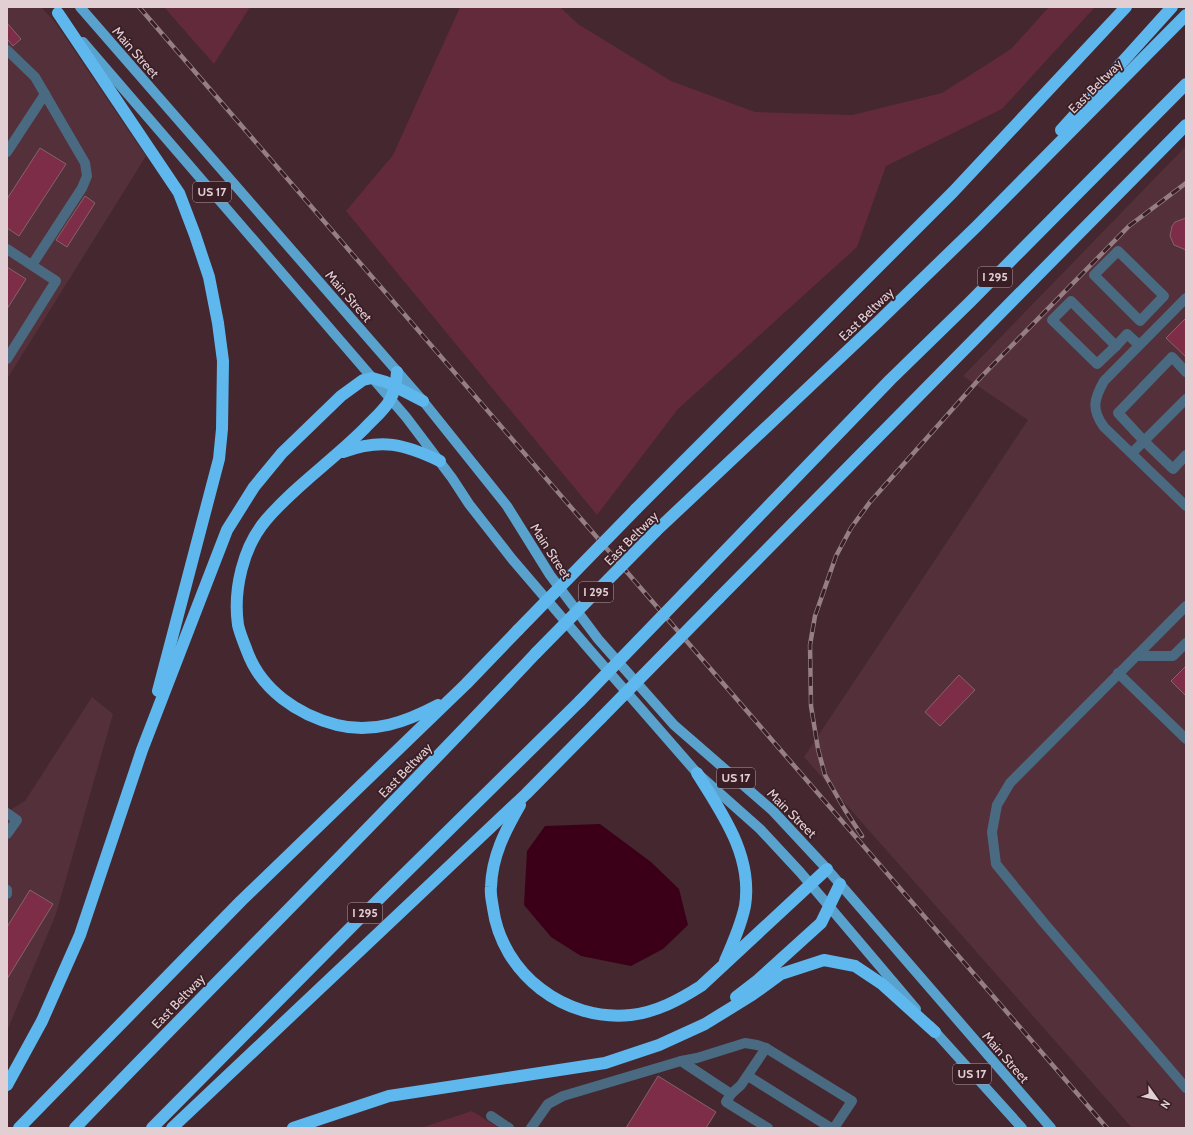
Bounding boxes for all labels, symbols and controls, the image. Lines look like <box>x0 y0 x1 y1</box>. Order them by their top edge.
street label: Main Street <box>109 23 163 82</box>
street label: East Beltway <box>1065 55 1126 116</box>
road number: US 17 <box>193 182 231 202</box>
street label: Main Street <box>322 267 376 326</box>
road number: I 295 <box>978 267 1012 287</box>
street label: East Beltway <box>835 284 897 344</box>
street label: East Beltway <box>601 507 662 568</box>
street label: Main Street <box>527 520 575 582</box>
road number: I 295 <box>579 582 613 602</box>
street label: East Beltway <box>375 739 435 801</box>
road number: US 17 <box>717 768 755 788</box>
street label: Main Street <box>764 785 820 841</box>
road number: I 295 <box>348 903 382 923</box>
street label: East Beltway <box>148 970 208 1032</box>
street label: Main Street <box>979 1028 1033 1087</box>
road number: US 17 <box>953 1064 991 1084</box>
north arrow <box>1137 1079 1177 1119</box>
text: N <box>1157 1097 1173 1112</box>

